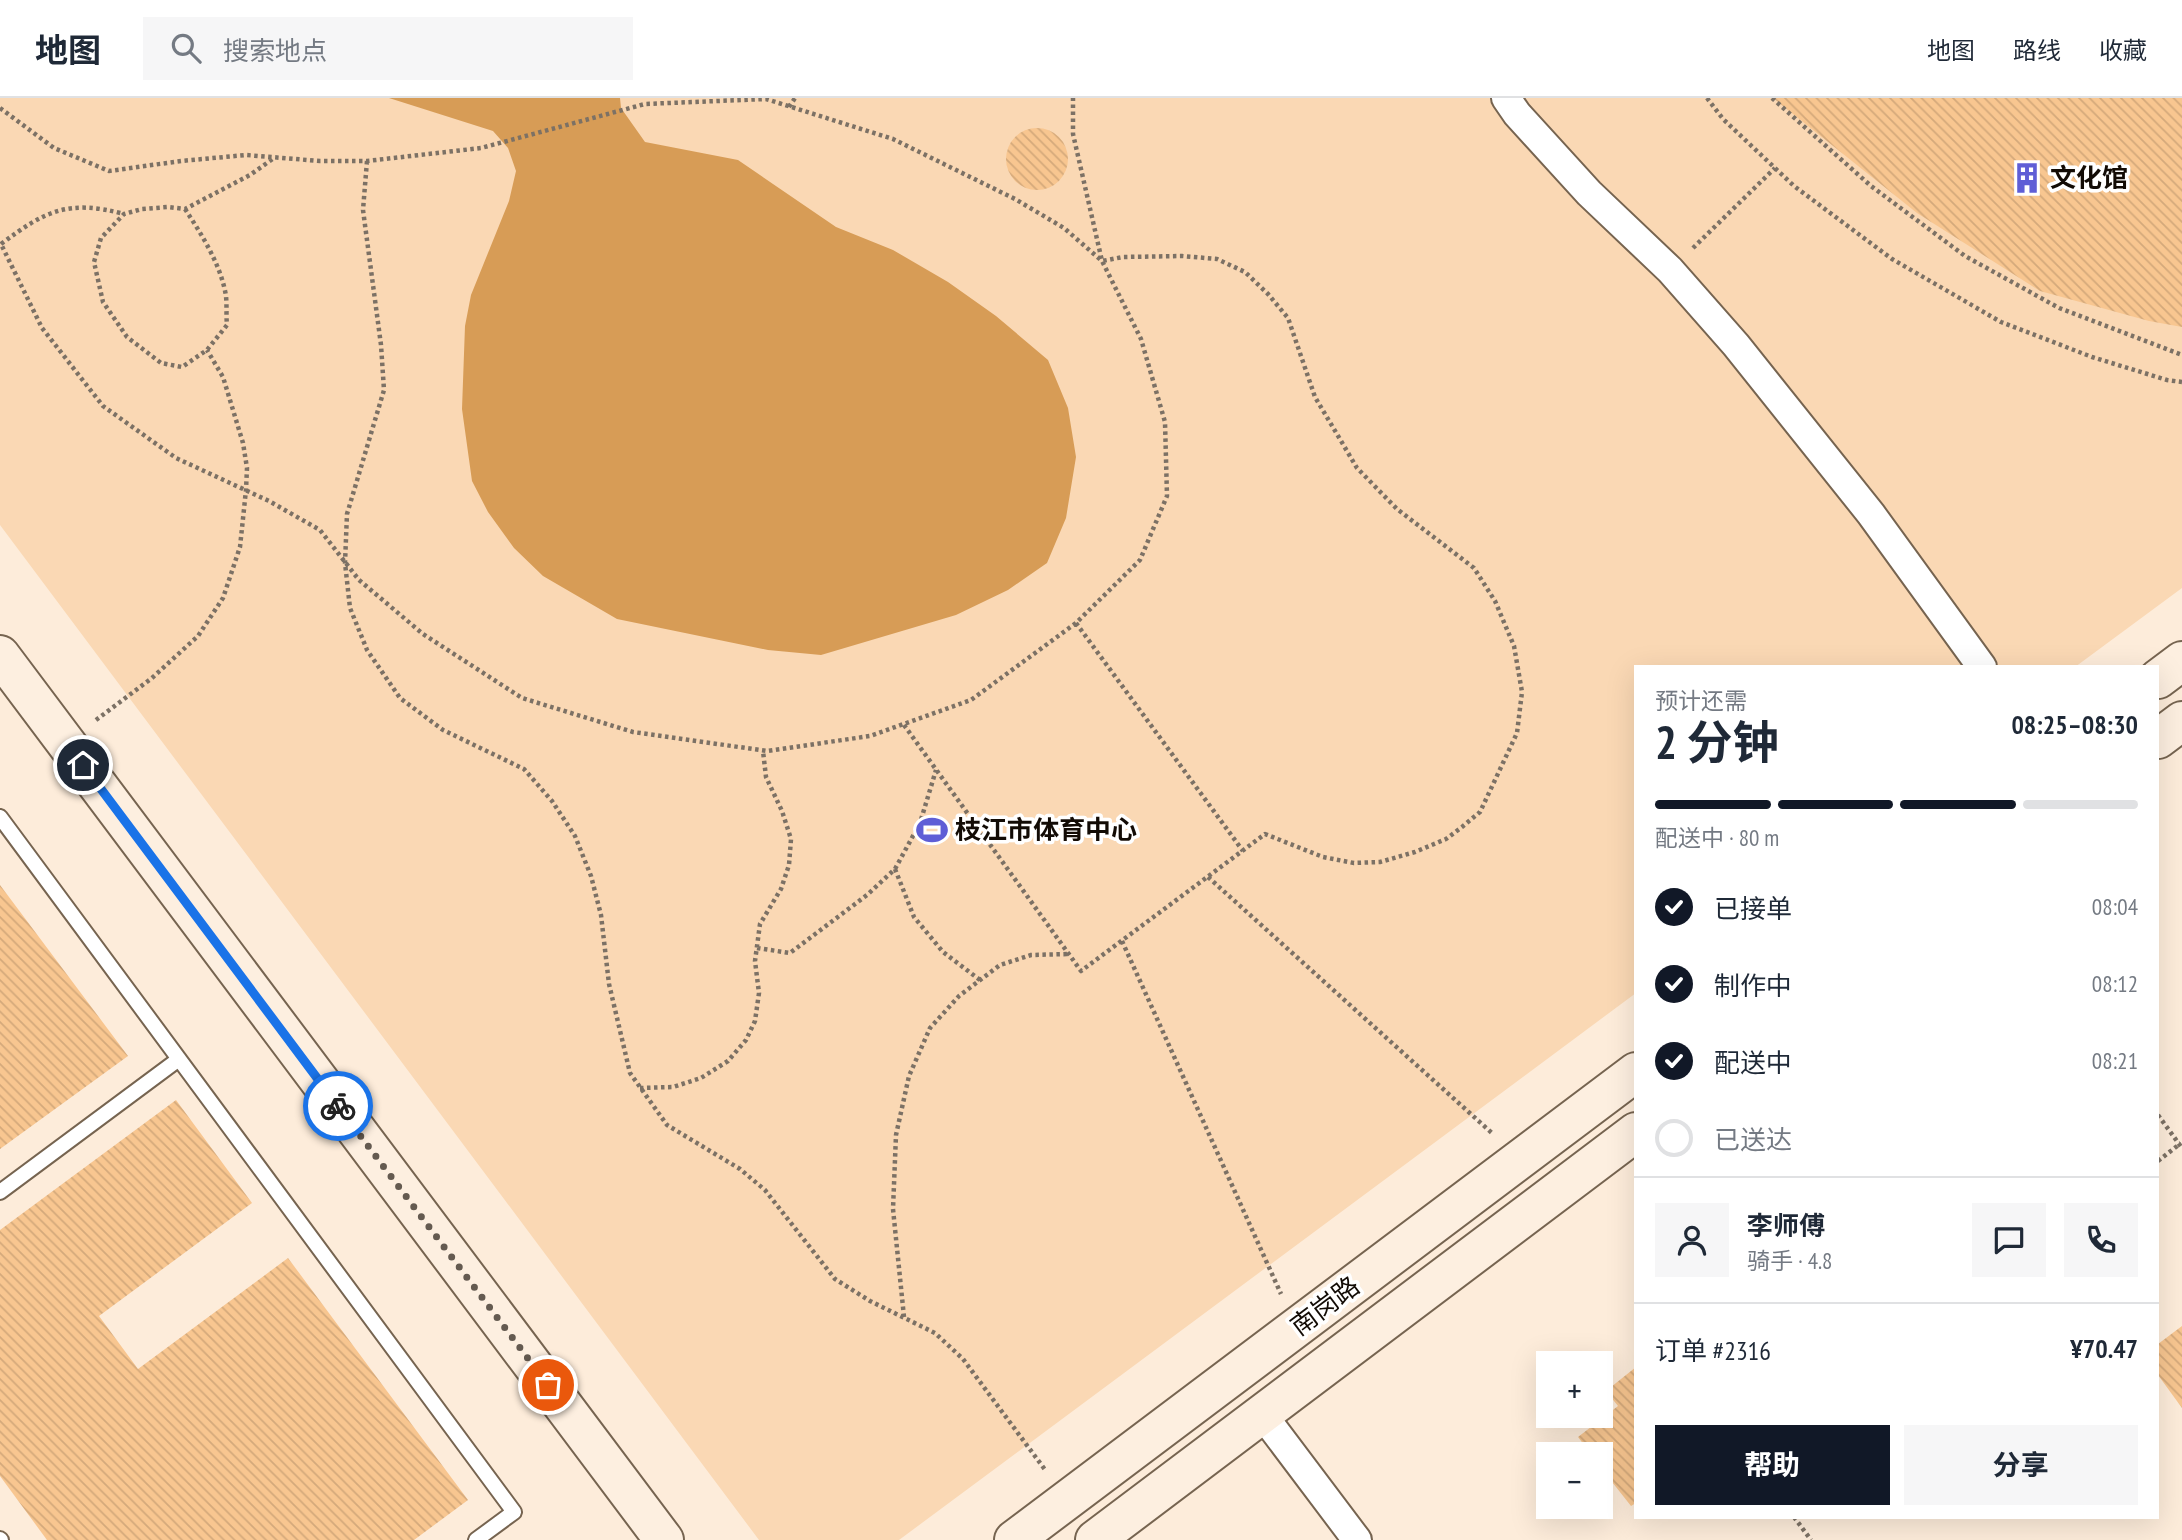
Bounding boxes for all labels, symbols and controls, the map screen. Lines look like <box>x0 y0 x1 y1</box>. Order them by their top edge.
search box <box>143 17 633 80</box>
text: 地图 <box>35 28 101 71</box>
icon: search <box>167 29 205 67</box>
text: 搜索地点 <box>223 34 327 67</box>
text: 地图 <box>1927 35 1975 66</box>
text: 路线 <box>2013 35 2061 66</box>
text: 收藏 <box>2099 35 2147 66</box>
building icon: 文化馆 <box>2010 161 2044 195</box>
place label: 文化馆 <box>2050 161 2128 194</box>
text: 预计还需 <box>1655 686 1747 715</box>
text: 08:25–08:30 <box>2011 708 2138 741</box>
text: 2 分钟 <box>1655 712 1778 772</box>
pin <box>53 735 113 795</box>
icon: home <box>64 746 102 784</box>
sports icon: 枝江市体育中心 <box>915 813 949 847</box>
place label: 枝江市体育中心 <box>955 813 1137 846</box>
text: 配送中 · 80 m <box>1655 823 1779 852</box>
icon: check <box>1655 888 1693 926</box>
text: 已接单 <box>1714 892 1792 925</box>
text: 08:04 <box>2092 892 2138 921</box>
icon: check <box>1655 965 1693 1003</box>
text: 制作中 <box>1714 969 1792 1002</box>
text: 08:12 <box>2092 969 2138 998</box>
icon: check <box>1655 1042 1693 1080</box>
text: 配送中 <box>1714 1046 1792 1079</box>
text: 08:21 <box>2092 1046 2138 1075</box>
courier <box>303 1071 373 1141</box>
icon: bike <box>319 1087 357 1125</box>
text: 已送达 <box>1714 1123 1792 1156</box>
button: person <box>1655 1203 1729 1277</box>
button: chat <box>1972 1203 2046 1277</box>
button: phone <box>2064 1203 2138 1277</box>
text: 李师傅 <box>1747 1209 1825 1242</box>
text: 骑手 · 4.8 <box>1747 1246 1832 1275</box>
street label: 南岗路 <box>1284 1269 1366 1342</box>
text: ¥70.47 <box>2070 1332 2138 1365</box>
text: 订单 #2316 <box>1655 1334 1771 1367</box>
map controls <box>1536 1351 1613 1519</box>
button: + <box>1536 1351 1613 1428</box>
pin <box>518 1355 578 1415</box>
icon: bag <box>529 1366 567 1404</box>
button: 帮助 <box>1655 1425 1890 1505</box>
button: 分享 <box>1904 1425 2138 1505</box>
button: − <box>1536 1442 1613 1519</box>

